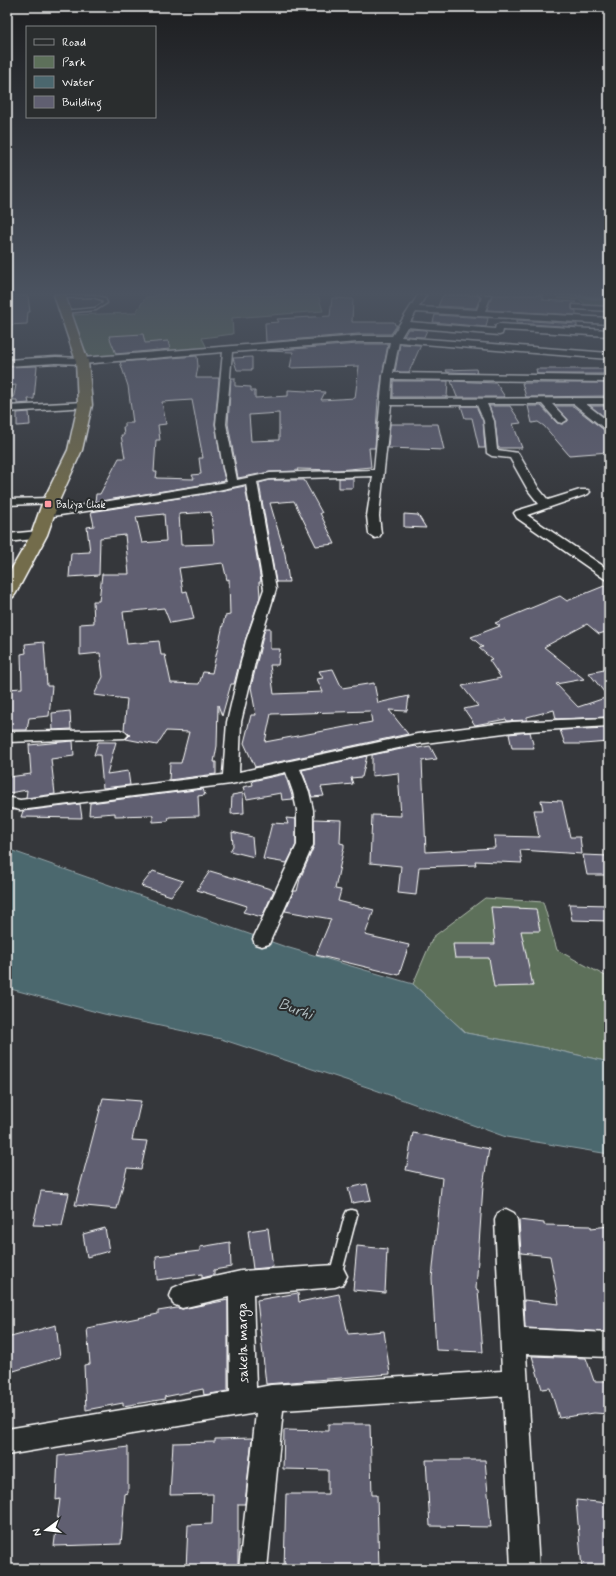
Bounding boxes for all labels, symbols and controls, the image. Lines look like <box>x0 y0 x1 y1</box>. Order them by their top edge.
legend <box>26 26 156 118</box>
text: Road <box>62 35 86 51</box>
text: Park <box>62 55 86 71</box>
text: Water <box>62 75 94 91</box>
text: Building <box>62 95 102 112</box>
marker: Baliya Chok <box>43 499 53 509</box>
place label: Baliya Chok <box>56 499 106 512</box>
water label: Burhi <box>275 993 317 1026</box>
street label: sakela marga <box>233 1302 254 1383</box>
north arrow <box>26 1510 66 1550</box>
text: N <box>30 1527 45 1538</box>

